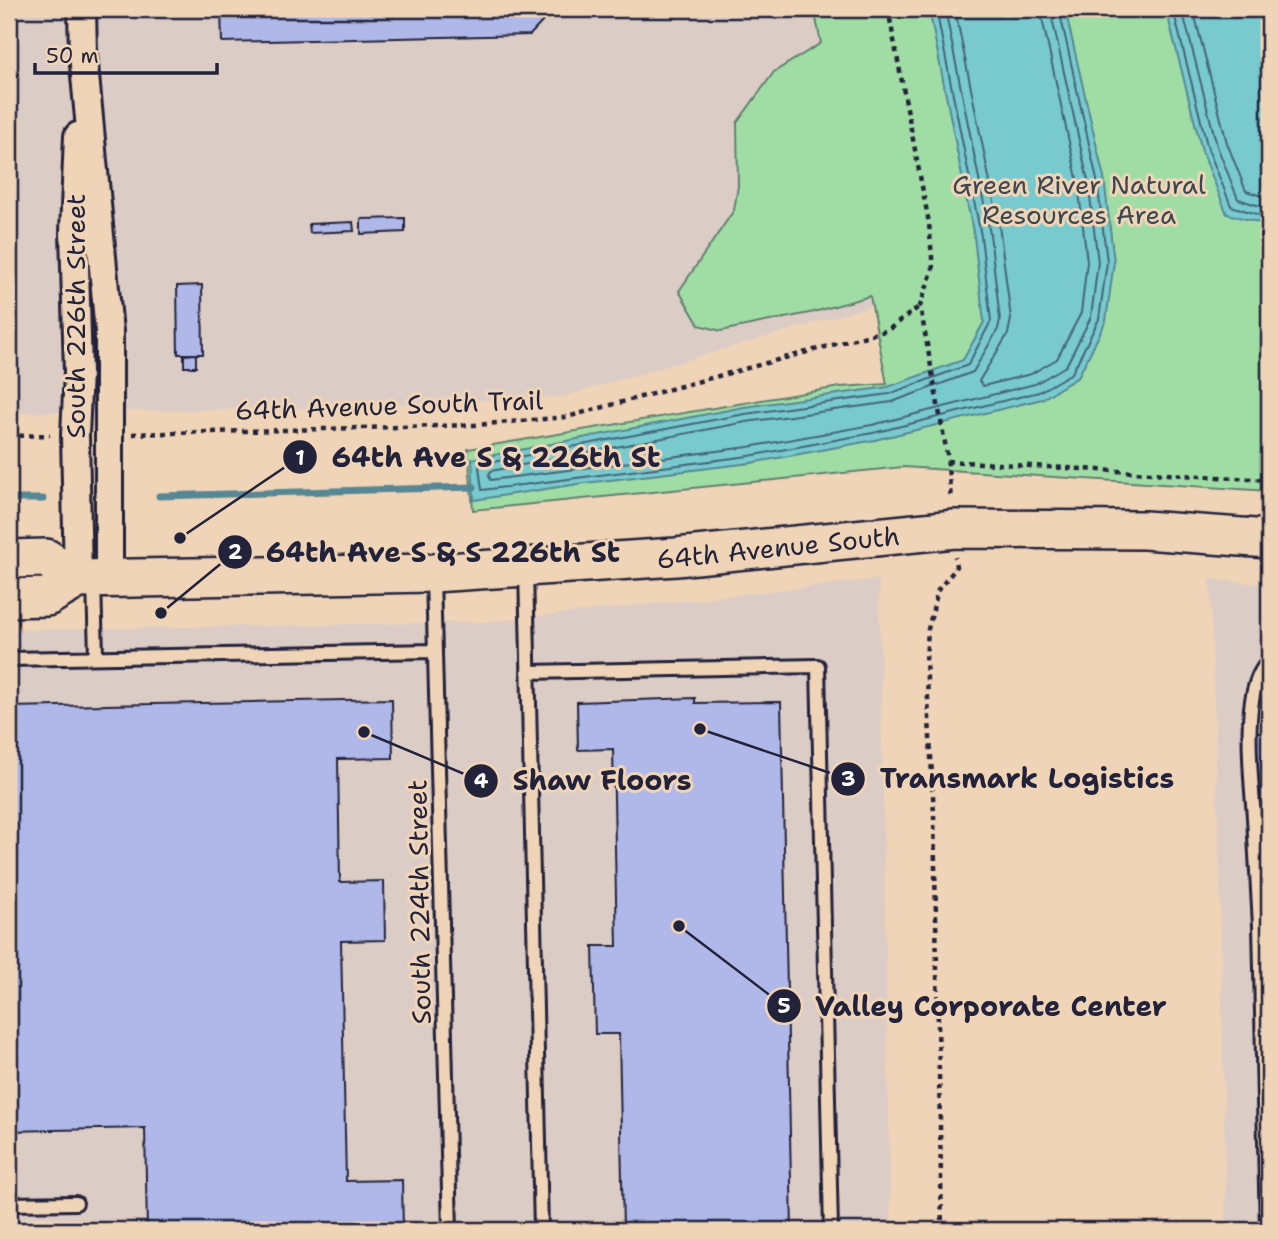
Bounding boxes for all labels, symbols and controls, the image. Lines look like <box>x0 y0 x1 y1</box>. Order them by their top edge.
scale bar <box>35 32 217 76</box>
text: 50 m <box>46 42 99 70</box>
park label: Green River Natural Resources Area <box>952 167 1206 232</box>
street label: South 226th Street <box>58 194 93 438</box>
street label: 64th Avenue South Trail <box>234 382 544 428</box>
callout: 64th Ave S & 226th St <box>283 433 675 482</box>
text: 64th Ave S & 226th St <box>332 438 660 476</box>
text: 1 <box>295 444 305 472</box>
street label: 64th Avenue South <box>655 517 901 576</box>
callout: 64th Ave S & S 226th St <box>217 527 635 576</box>
text: 64th Ave S & S 226th St <box>266 533 620 571</box>
text: 2 <box>228 538 243 566</box>
callout: Transmark Logistics <box>831 754 1188 803</box>
callout: Shaw Floors <box>464 756 706 805</box>
text: Transmark Logistics <box>880 759 1174 797</box>
text: Shaw Floors <box>512 761 692 799</box>
text: 3 <box>841 765 855 793</box>
text: 4 <box>474 767 489 795</box>
street label: South 224th Street <box>399 779 439 1025</box>
callout: Valley Corporate Center <box>766 981 1181 1030</box>
text: Valley Corporate Center <box>815 987 1167 1025</box>
text: 5 <box>777 992 791 1020</box>

